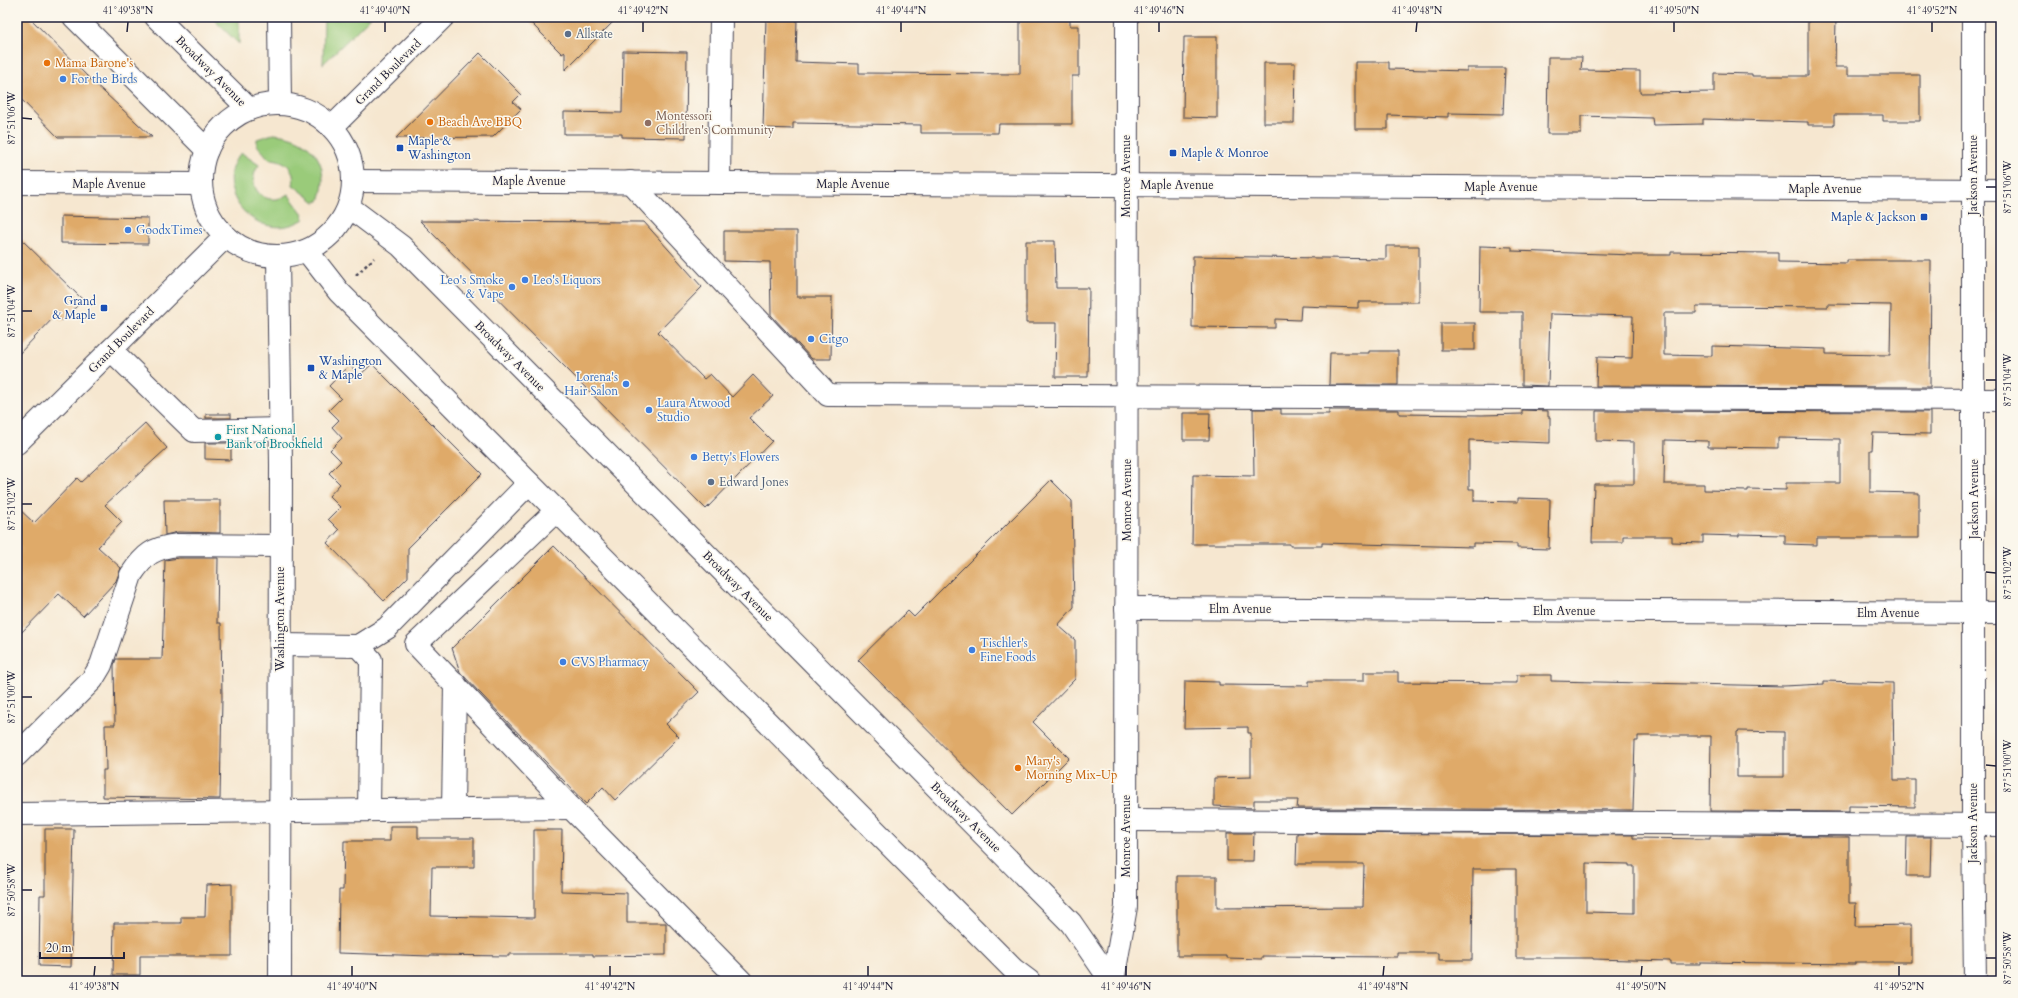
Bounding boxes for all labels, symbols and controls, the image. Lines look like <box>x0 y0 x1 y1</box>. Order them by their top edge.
text: 41°49'38"N <box>103 4 154 18</box>
text: 41°49'40"N <box>360 4 411 18</box>
text: 41°49'42"N <box>618 4 669 18</box>
text: 41°49'44"N <box>876 4 927 18</box>
text: 41°49'46"N <box>1134 4 1185 18</box>
text: 41°49'48"N <box>1392 4 1443 18</box>
text: 41°49'50"N <box>1649 4 1700 18</box>
text: 41°49'52"N <box>1907 4 1958 18</box>
place label: Allstate <box>576 26 613 42</box>
marker: Allstate <box>563 29 573 39</box>
street label: Broadway Avenue <box>172 32 250 110</box>
street label: Grand Boulevard <box>351 35 425 109</box>
place label: Mama Barone's <box>55 55 133 71</box>
marker: Mama Barone's <box>42 58 52 68</box>
place label: For the Birds <box>71 71 137 87</box>
marker: For the Birds <box>58 74 68 84</box>
text: 87°51'06"W <box>5 90 19 145</box>
place label: Montessori Children's Community <box>656 108 775 138</box>
place label: Beach Ave BBQ <box>438 114 522 130</box>
marker: Beach Ave BBQ <box>425 117 435 127</box>
marker: Montessori Children's Community <box>643 118 653 128</box>
place label: Maple & Washington <box>407 133 471 163</box>
street label: Monroe Avenue <box>1118 134 1134 218</box>
street label: Jackson Avenue <box>1965 135 1981 217</box>
marker: Maple & Washington <box>395 143 405 153</box>
place label: Maple & Monroe <box>1181 145 1269 161</box>
marker: Maple & Monroe <box>1168 148 1178 158</box>
text: 87°51'06"W <box>2001 159 2015 214</box>
street label: Maple Avenue <box>492 173 566 189</box>
street label: Maple Avenue <box>72 176 146 192</box>
street label: Maple Avenue <box>816 176 890 192</box>
street label: Maple Avenue <box>1140 177 1214 193</box>
street label: Maple Avenue <box>1464 179 1538 195</box>
street label: Maple Avenue <box>1788 181 1862 197</box>
place label: Maple & Jackson <box>1831 209 1916 225</box>
marker: Maple & Jackson <box>1919 212 1929 222</box>
place label: GoodxTimes <box>136 222 203 238</box>
marker: GoodxTimes <box>123 225 133 235</box>
place label: Leo's Smoke & Vape <box>440 272 504 302</box>
place label: Leo's Liquors <box>533 272 601 288</box>
marker: Leo's Liquors <box>520 275 530 285</box>
marker: Leo's Smoke & Vape <box>507 282 517 292</box>
text: 87°51'04"W <box>5 283 19 338</box>
place label: Grand & Maple <box>52 293 97 323</box>
street label: Grand Boulevard <box>84 303 158 377</box>
marker: Grand & Maple <box>99 303 109 313</box>
street label: Broadway Avenue <box>471 317 549 395</box>
place label: Citgo <box>819 331 849 347</box>
marker: Citgo <box>806 334 816 344</box>
text: 87°51'04"W <box>2001 352 2015 407</box>
place label: Washington & Maple <box>318 353 382 383</box>
marker: Washington & Maple <box>306 363 316 373</box>
place label: Lorena's Hair Salon <box>564 369 618 399</box>
marker: Lorena's Hair Salon <box>621 379 631 389</box>
place label: Laura Atwood Studio <box>657 395 731 425</box>
marker: Laura Atwood Studio <box>644 405 654 415</box>
place label: First National Bank of Brookfield <box>226 422 323 452</box>
marker: First National Bank of Brookfield <box>213 432 223 442</box>
place label: Betty's Flowers <box>702 449 779 465</box>
marker: Betty's Flowers <box>689 452 699 462</box>
street label: Monroe Avenue <box>1119 458 1135 542</box>
street label: Jackson Avenue <box>1966 459 1982 541</box>
place label: Edward Jones <box>719 474 788 490</box>
text: 87°51'02"W <box>5 476 19 531</box>
marker: Edward Jones <box>706 477 716 487</box>
text: 87°51'02"W <box>2001 545 2015 600</box>
street label: Broadway Avenue <box>699 547 777 625</box>
street label: Washington Avenue <box>272 566 288 673</box>
street label: Elm Avenue <box>1209 601 1271 617</box>
street label: Elm Avenue <box>1533 603 1595 619</box>
street label: Elm Avenue <box>1857 605 1919 621</box>
place label: Tischler's Fine Foods <box>980 635 1036 665</box>
marker: Tischler's Fine Foods <box>967 645 977 655</box>
place label: CVS Pharmacy <box>571 654 649 670</box>
marker: CVS Pharmacy <box>558 657 568 667</box>
text: 87°51'00"W <box>5 669 19 724</box>
text: 87°51'00"W <box>2001 738 2015 793</box>
place label: Mary's Morning Mix-Up <box>1026 753 1117 783</box>
marker: Mary's Morning Mix-Up <box>1013 763 1023 773</box>
street label: Broadway Avenue <box>927 778 1005 856</box>
street label: Jackson Avenue <box>1965 783 1981 865</box>
street label: Monroe Avenue <box>1118 794 1134 878</box>
text: 87°50'58"W <box>5 862 19 917</box>
text: 87°50'58"W <box>2001 930 2015 985</box>
scale bar <box>40 934 124 960</box>
text: 20 m <box>46 940 73 956</box>
text: 41°49'38"N <box>69 980 120 994</box>
text: 41°49'40"N <box>327 980 378 994</box>
text: 41°49'42"N <box>585 980 636 994</box>
text: 41°49'44"N <box>843 980 894 994</box>
text: 41°49'46"N <box>1101 980 1152 994</box>
text: 41°49'48"N <box>1358 980 1409 994</box>
text: 41°49'50"N <box>1616 980 1667 994</box>
text: 41°49'52"N <box>1874 980 1925 994</box>

